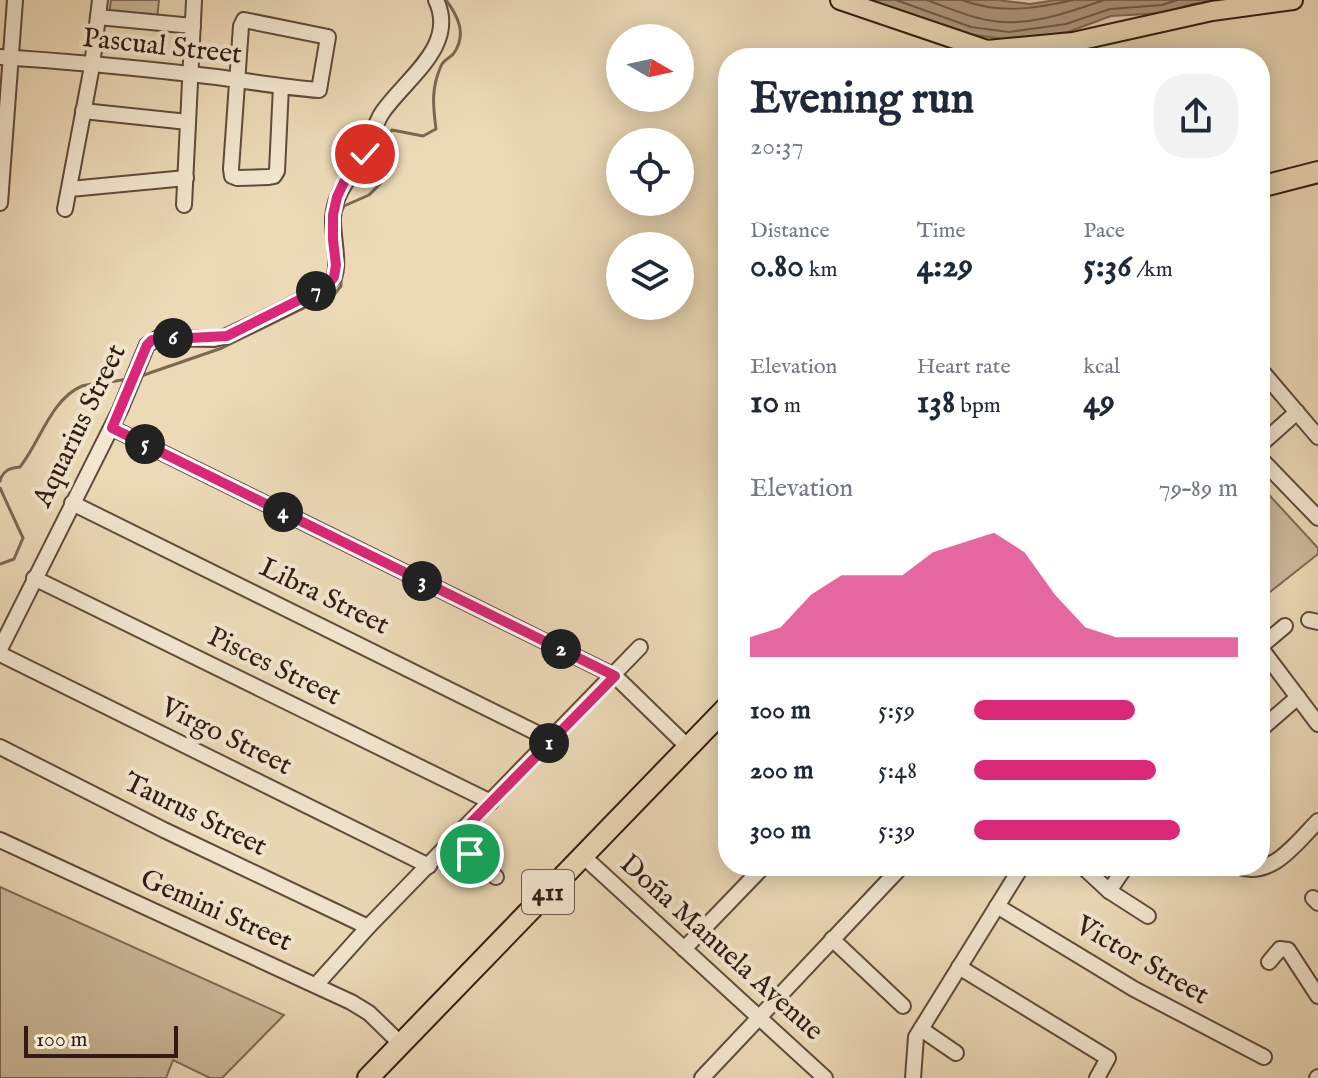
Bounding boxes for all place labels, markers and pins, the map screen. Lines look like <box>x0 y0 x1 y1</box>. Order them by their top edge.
pin <box>331 120 399 188</box>
pin: 7 <box>296 271 336 311</box>
pin: 6 <box>153 318 193 358</box>
pin: 5 <box>125 424 165 464</box>
pin: 4 <box>263 492 303 532</box>
pin: 3 <box>402 561 442 601</box>
pin: 2 <box>541 629 581 669</box>
pin: 1 <box>529 723 569 763</box>
pin <box>436 820 504 888</box>

